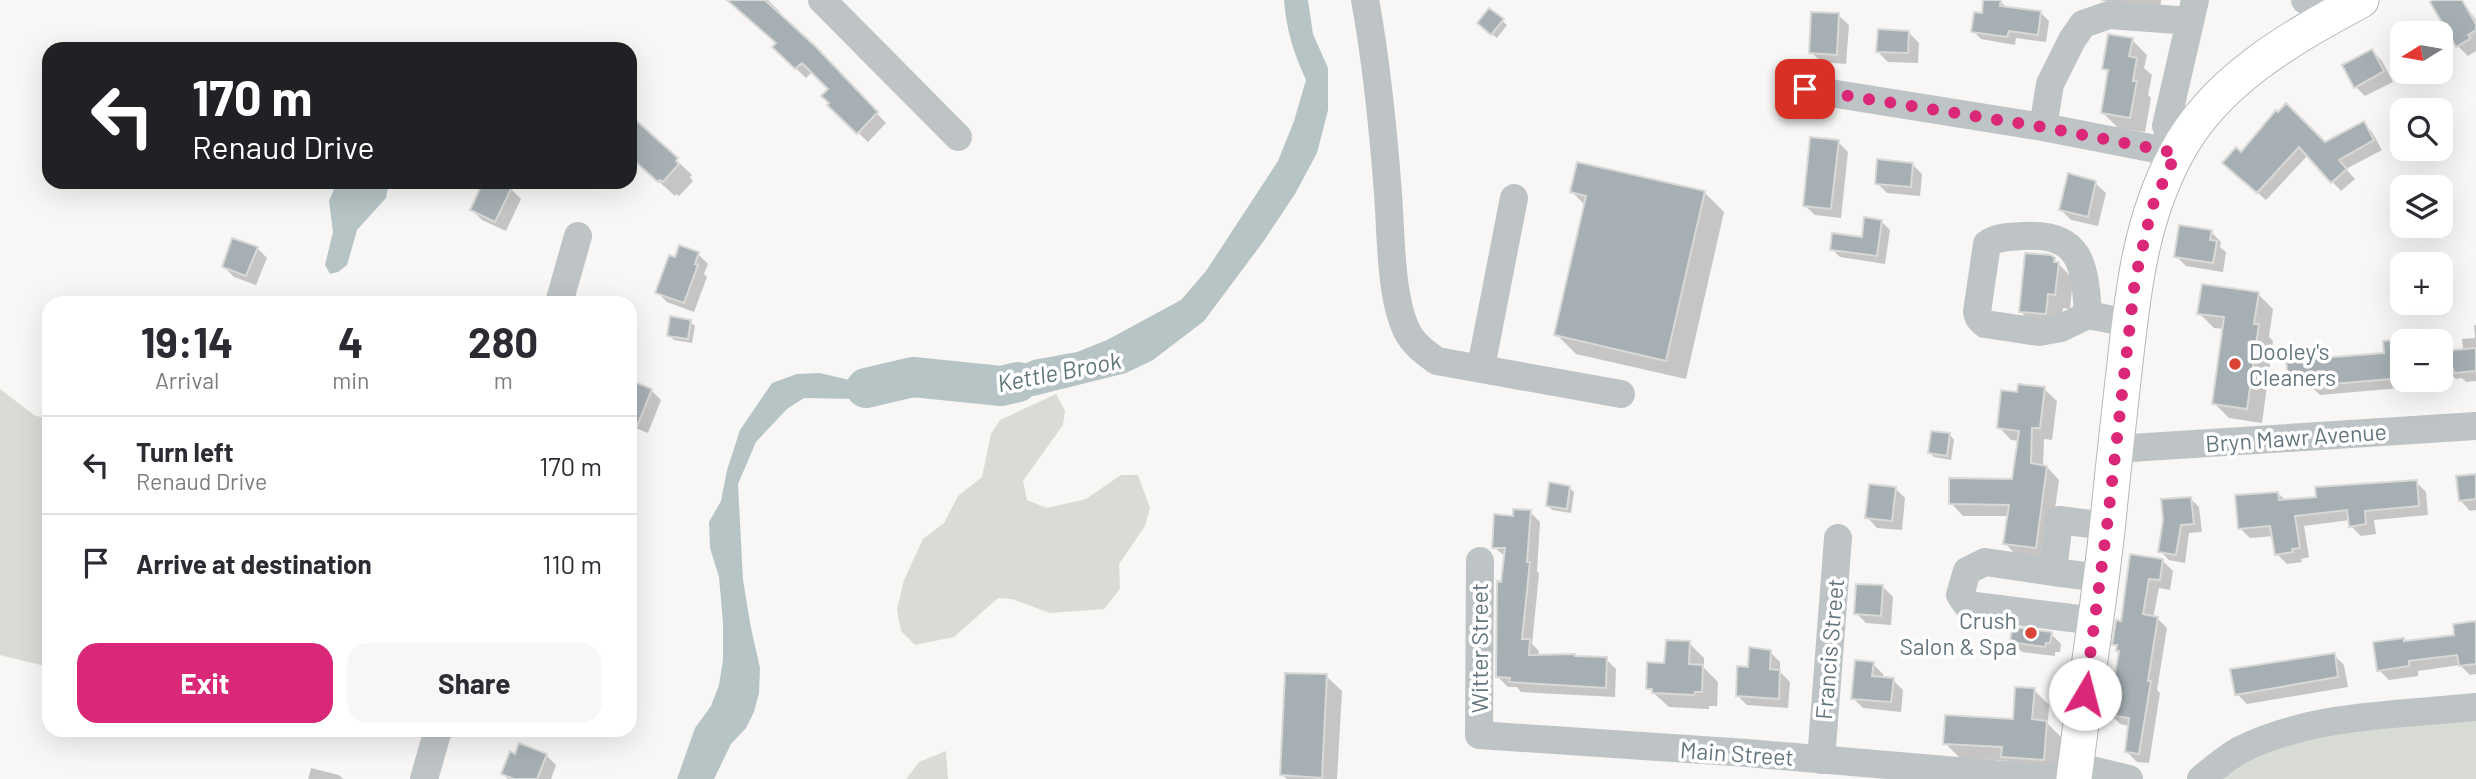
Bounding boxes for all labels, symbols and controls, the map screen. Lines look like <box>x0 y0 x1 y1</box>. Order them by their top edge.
north arrow <box>2390 21 2454 84</box>
map controls <box>2390 21 2453 392</box>
pin <box>1775 59 1835 119</box>
text: 170 m <box>192 67 312 126</box>
icon: left <box>77 70 168 161</box>
icon: arrive <box>1786 70 1824 108</box>
button: search <box>2390 98 2453 161</box>
text: Renaud Drive <box>192 127 374 165</box>
button: layers <box>2390 175 2453 238</box>
button: + <box>2390 252 2453 315</box>
text: 19:14 <box>141 316 233 366</box>
text: 4 <box>338 316 363 366</box>
text: 280 <box>468 316 538 366</box>
button: − <box>2390 329 2453 392</box>
place label: Dooley's Cleaners <box>2249 337 2336 391</box>
water label: Kettle Brook <box>995 345 1124 397</box>
marker: Dooley's Cleaners <box>2227 356 2243 372</box>
text: Arrival <box>155 366 219 394</box>
text: min <box>332 366 369 394</box>
text: m <box>494 366 513 394</box>
street label: Bryn Mawr Avenue <box>2204 417 2388 457</box>
text: Turn left <box>136 436 234 467</box>
icon: left <box>77 446 115 484</box>
text: 170 m <box>539 450 602 481</box>
text: Renaud Drive <box>136 467 267 495</box>
icon: arrive <box>77 544 115 582</box>
text: Arrive at destination <box>136 548 372 579</box>
text: 110 m <box>542 548 602 579</box>
street label: Francis Street <box>1809 577 1849 721</box>
street label: Witter Street <box>1465 583 1493 713</box>
place label: Crush Salon & Spa <box>1899 606 2017 660</box>
marker: Crush Salon & Spa <box>2023 625 2039 641</box>
button: Exit <box>77 643 333 723</box>
button: Share <box>347 643 602 723</box>
position arrow <box>2048 657 2122 731</box>
street label: Main Street <box>1679 735 1795 771</box>

